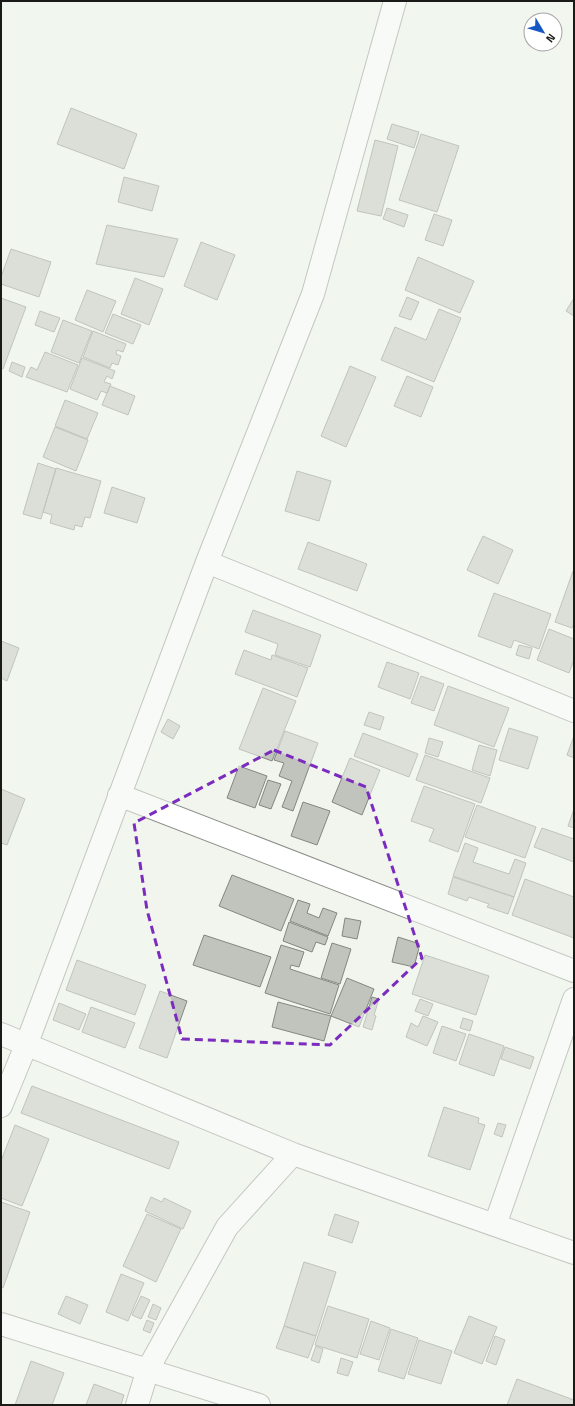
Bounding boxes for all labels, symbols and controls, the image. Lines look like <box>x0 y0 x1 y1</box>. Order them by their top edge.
north arrow <box>523 12 563 52</box>
text: N <box>542 30 560 46</box>

